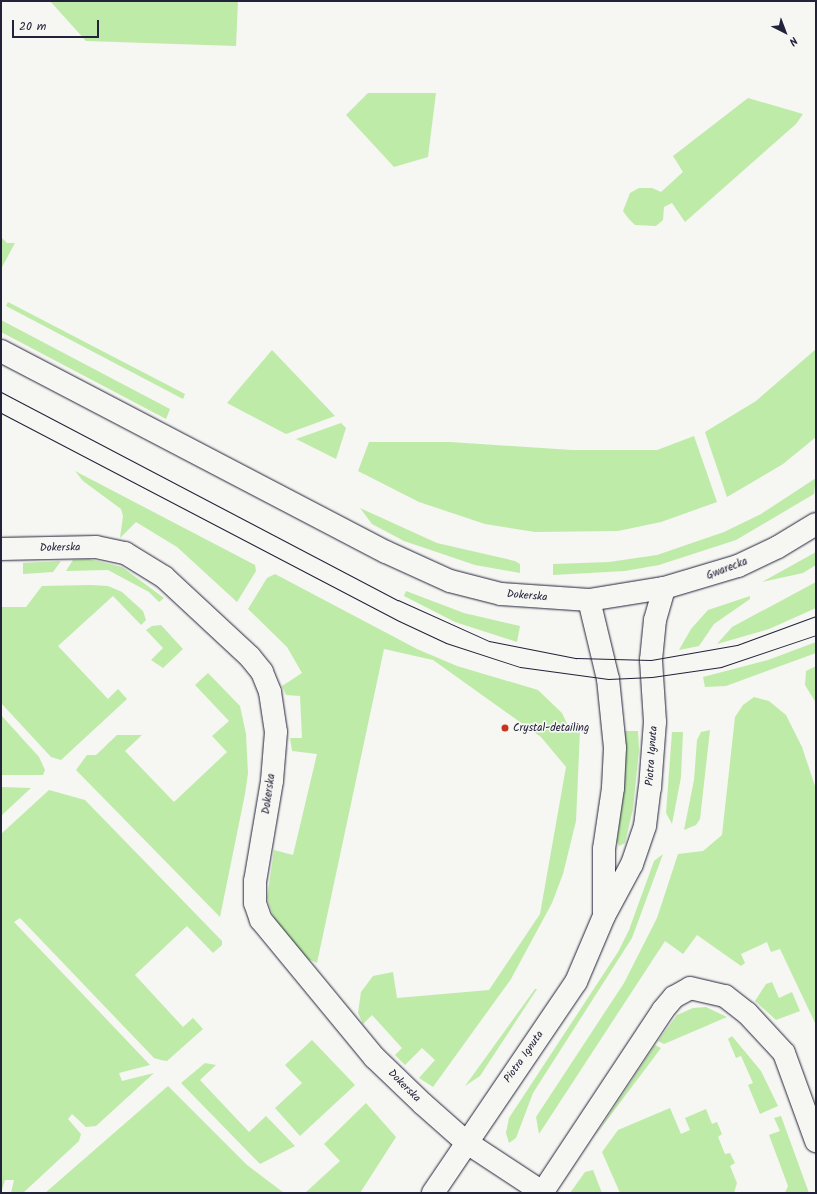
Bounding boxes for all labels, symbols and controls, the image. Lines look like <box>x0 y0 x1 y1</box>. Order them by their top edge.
scale bar <box>14 12 101 38</box>
north arrow <box>765 12 805 52</box>
text: 20 m <box>19 17 46 36</box>
text: N <box>784 32 802 50</box>
street label: Dokerska <box>39 541 81 555</box>
street label: Gwarecka <box>705 555 749 583</box>
street label: Dokerska <box>506 588 548 604</box>
place label: Crystal-detailing <box>513 721 589 735</box>
marker: Crystal-detailing <box>500 723 510 733</box>
street label: Piotra Ignuta <box>643 725 661 787</box>
street label: Dokerska <box>260 773 278 815</box>
street label: Piotra Ignuta <box>501 1029 547 1085</box>
street label: Dokerska <box>385 1067 423 1105</box>

